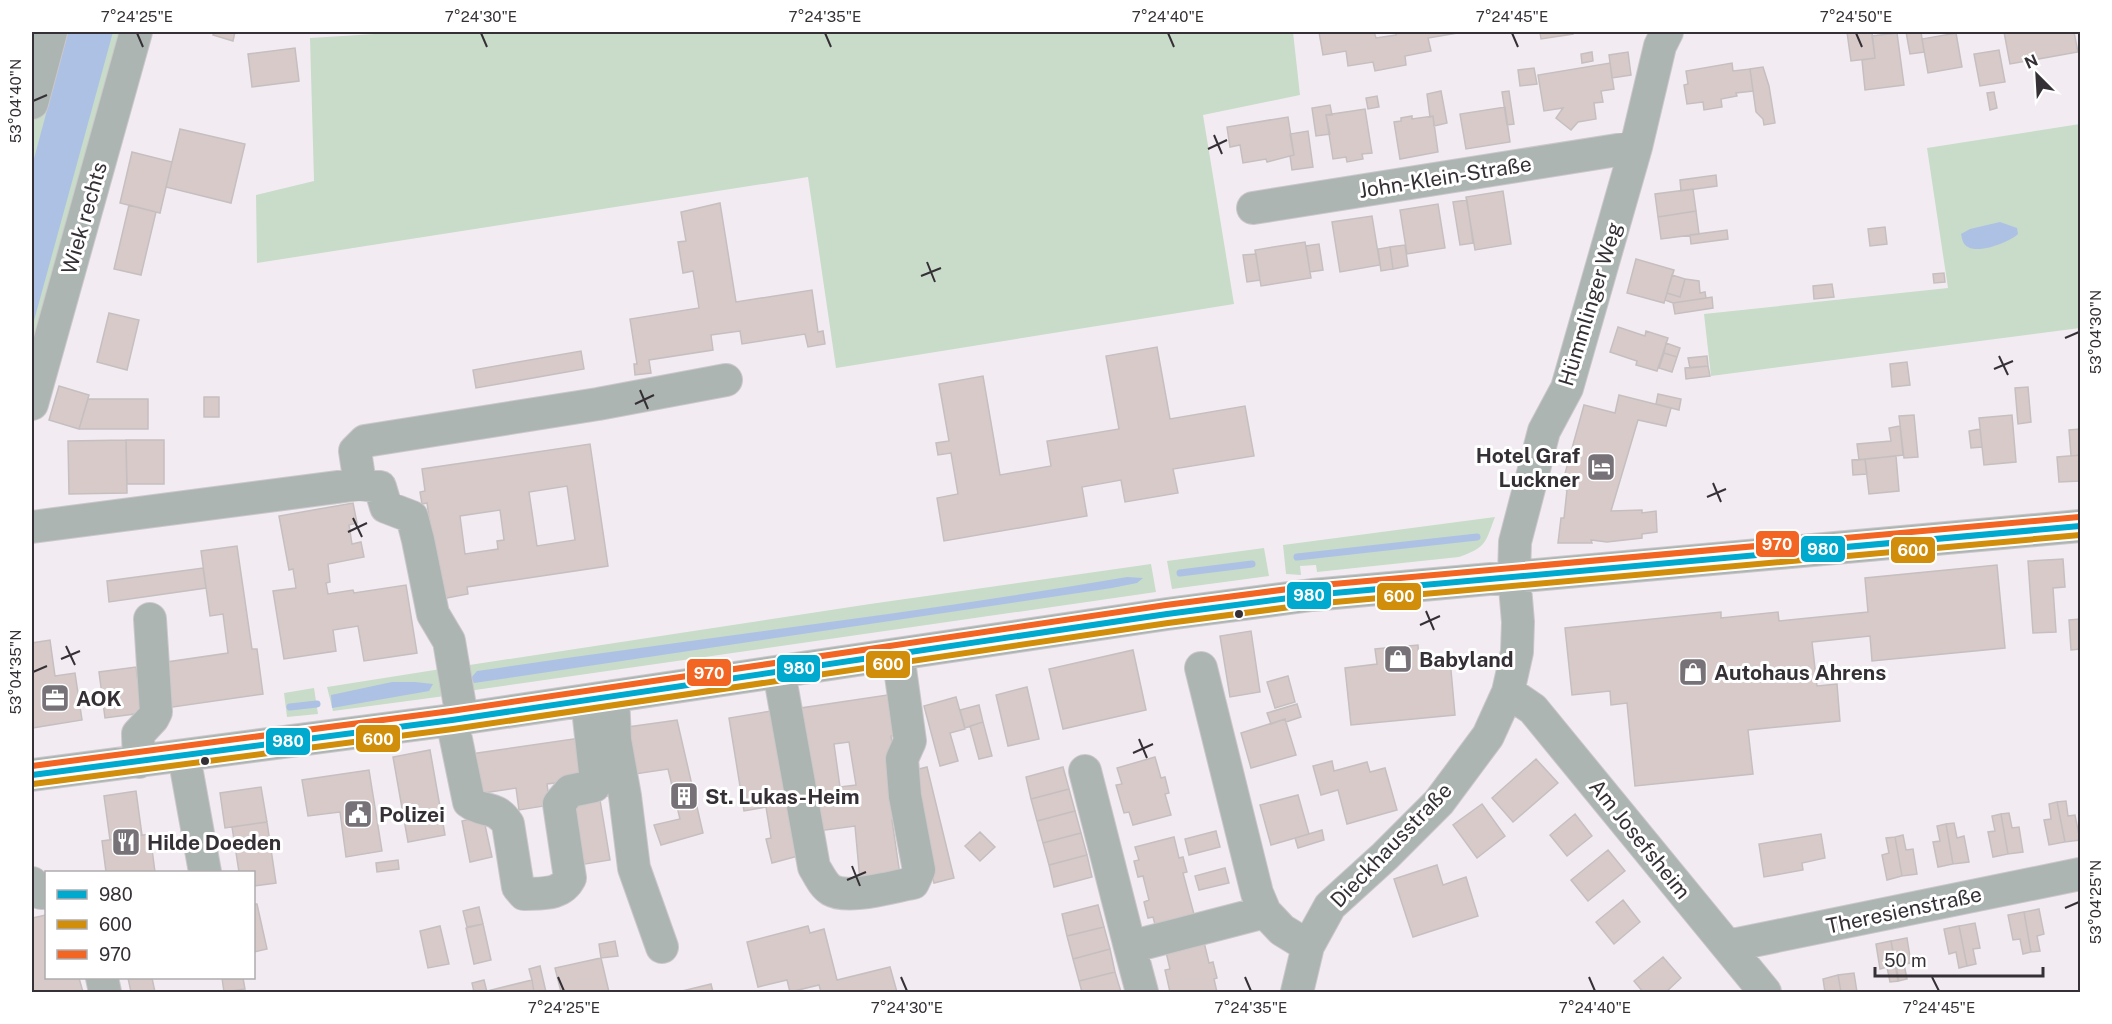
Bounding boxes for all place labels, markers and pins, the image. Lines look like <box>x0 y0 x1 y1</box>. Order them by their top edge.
place label: Hotel Graf Luckner <box>1476 443 1580 492</box>
hotel icon: Hotel Graf Luckner <box>1585 451 1617 483</box>
unlabelled marker <box>1233 608 1245 620</box>
shop icon: Babyland <box>1382 643 1414 675</box>
place label: Babyland <box>1419 647 1514 672</box>
shop icon: Autohaus Ahrens <box>1677 656 1709 688</box>
place label: Autohaus Ahrens <box>1714 660 1886 685</box>
office icon: AOK <box>39 682 71 714</box>
place label: AOK <box>76 686 122 711</box>
unlabelled marker <box>199 755 211 767</box>
building icon: St. Lukas-Heim <box>668 780 700 812</box>
place label: St. Lukas-Heim <box>705 784 860 809</box>
public building icon: Polizei <box>342 798 374 830</box>
place label: Polizei <box>379 802 445 827</box>
restaurant icon: Hilde Doeden <box>110 826 142 858</box>
place label: Hilde Doeden <box>147 830 281 855</box>

